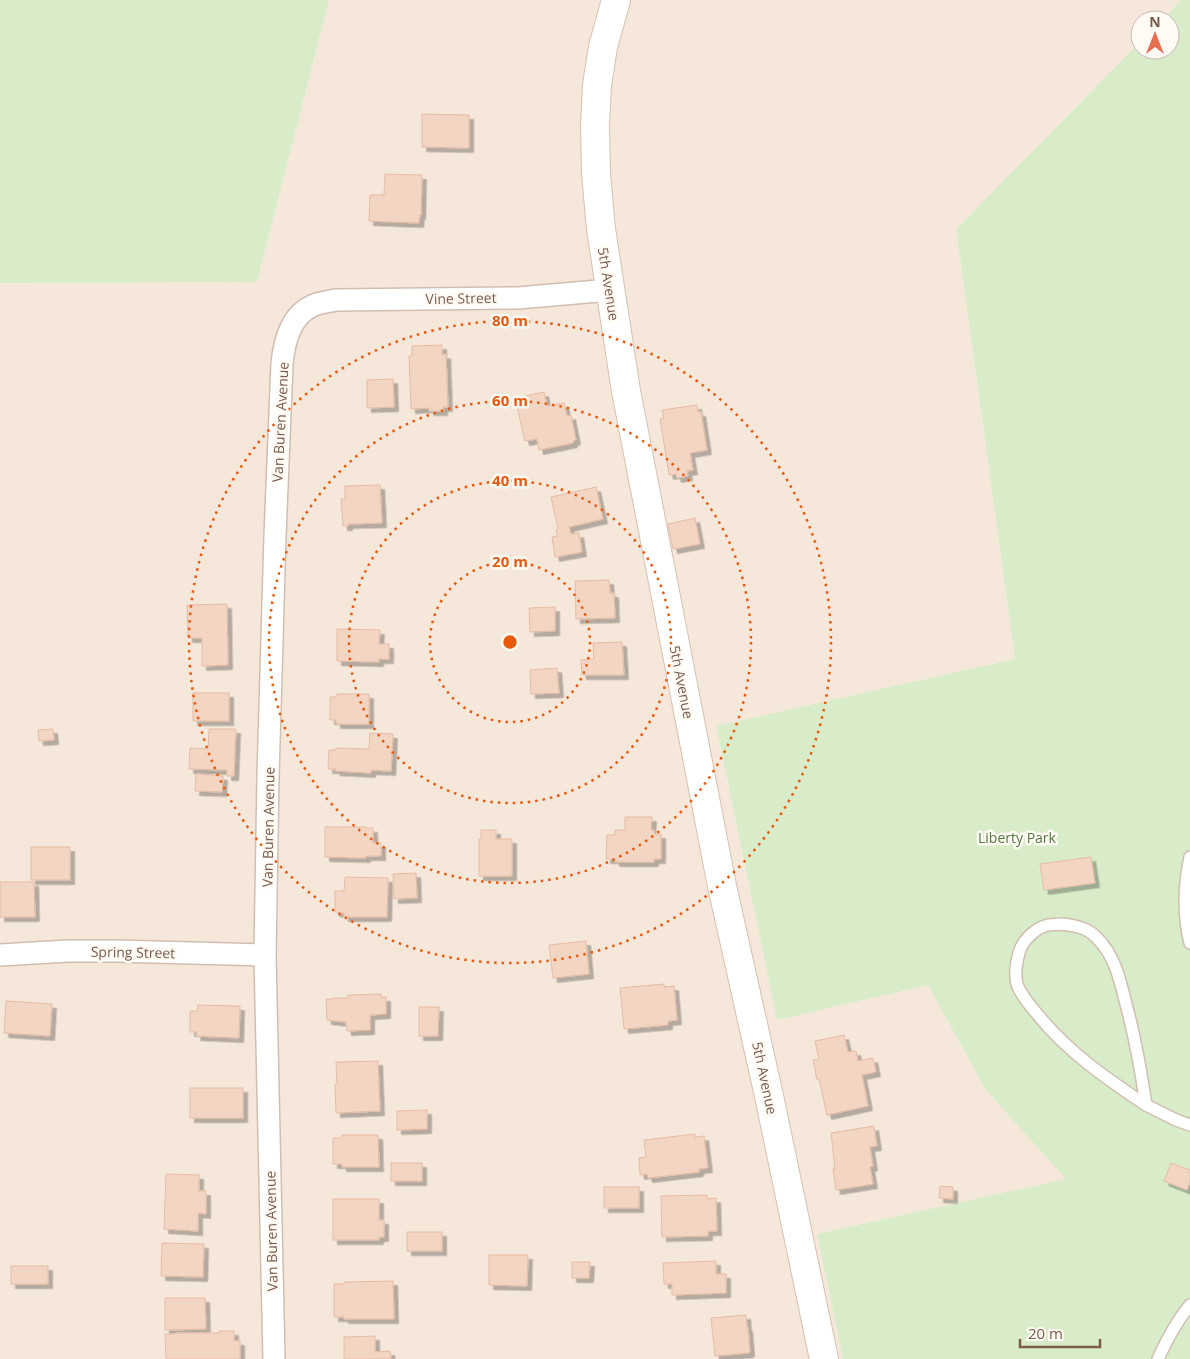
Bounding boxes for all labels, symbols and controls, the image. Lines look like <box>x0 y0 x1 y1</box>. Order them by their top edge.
north arrow <box>1130 10 1180 60</box>
text: N <box>1149 12 1161 31</box>
street label: 5th Avenue <box>594 246 624 322</box>
street label: Vine Street <box>425 288 497 308</box>
text: 80 m <box>492 310 528 330</box>
street label: Van Buren Avenue <box>267 361 293 483</box>
text: 60 m <box>492 390 528 410</box>
text: 40 m <box>492 470 528 490</box>
text: 20 m <box>492 551 528 571</box>
centre of rings <box>501 633 519 651</box>
street label: 5th Avenue <box>666 644 698 720</box>
street label: Van Buren Avenue <box>257 766 279 887</box>
park label: Liberty Park <box>978 828 1057 847</box>
street label: Spring Street <box>91 942 175 962</box>
street label: 5th Avenue <box>748 1040 782 1116</box>
street label: Van Buren Avenue <box>260 1170 282 1291</box>
scale bar <box>1020 1316 1100 1348</box>
text: 20 m <box>1028 1323 1063 1343</box>

